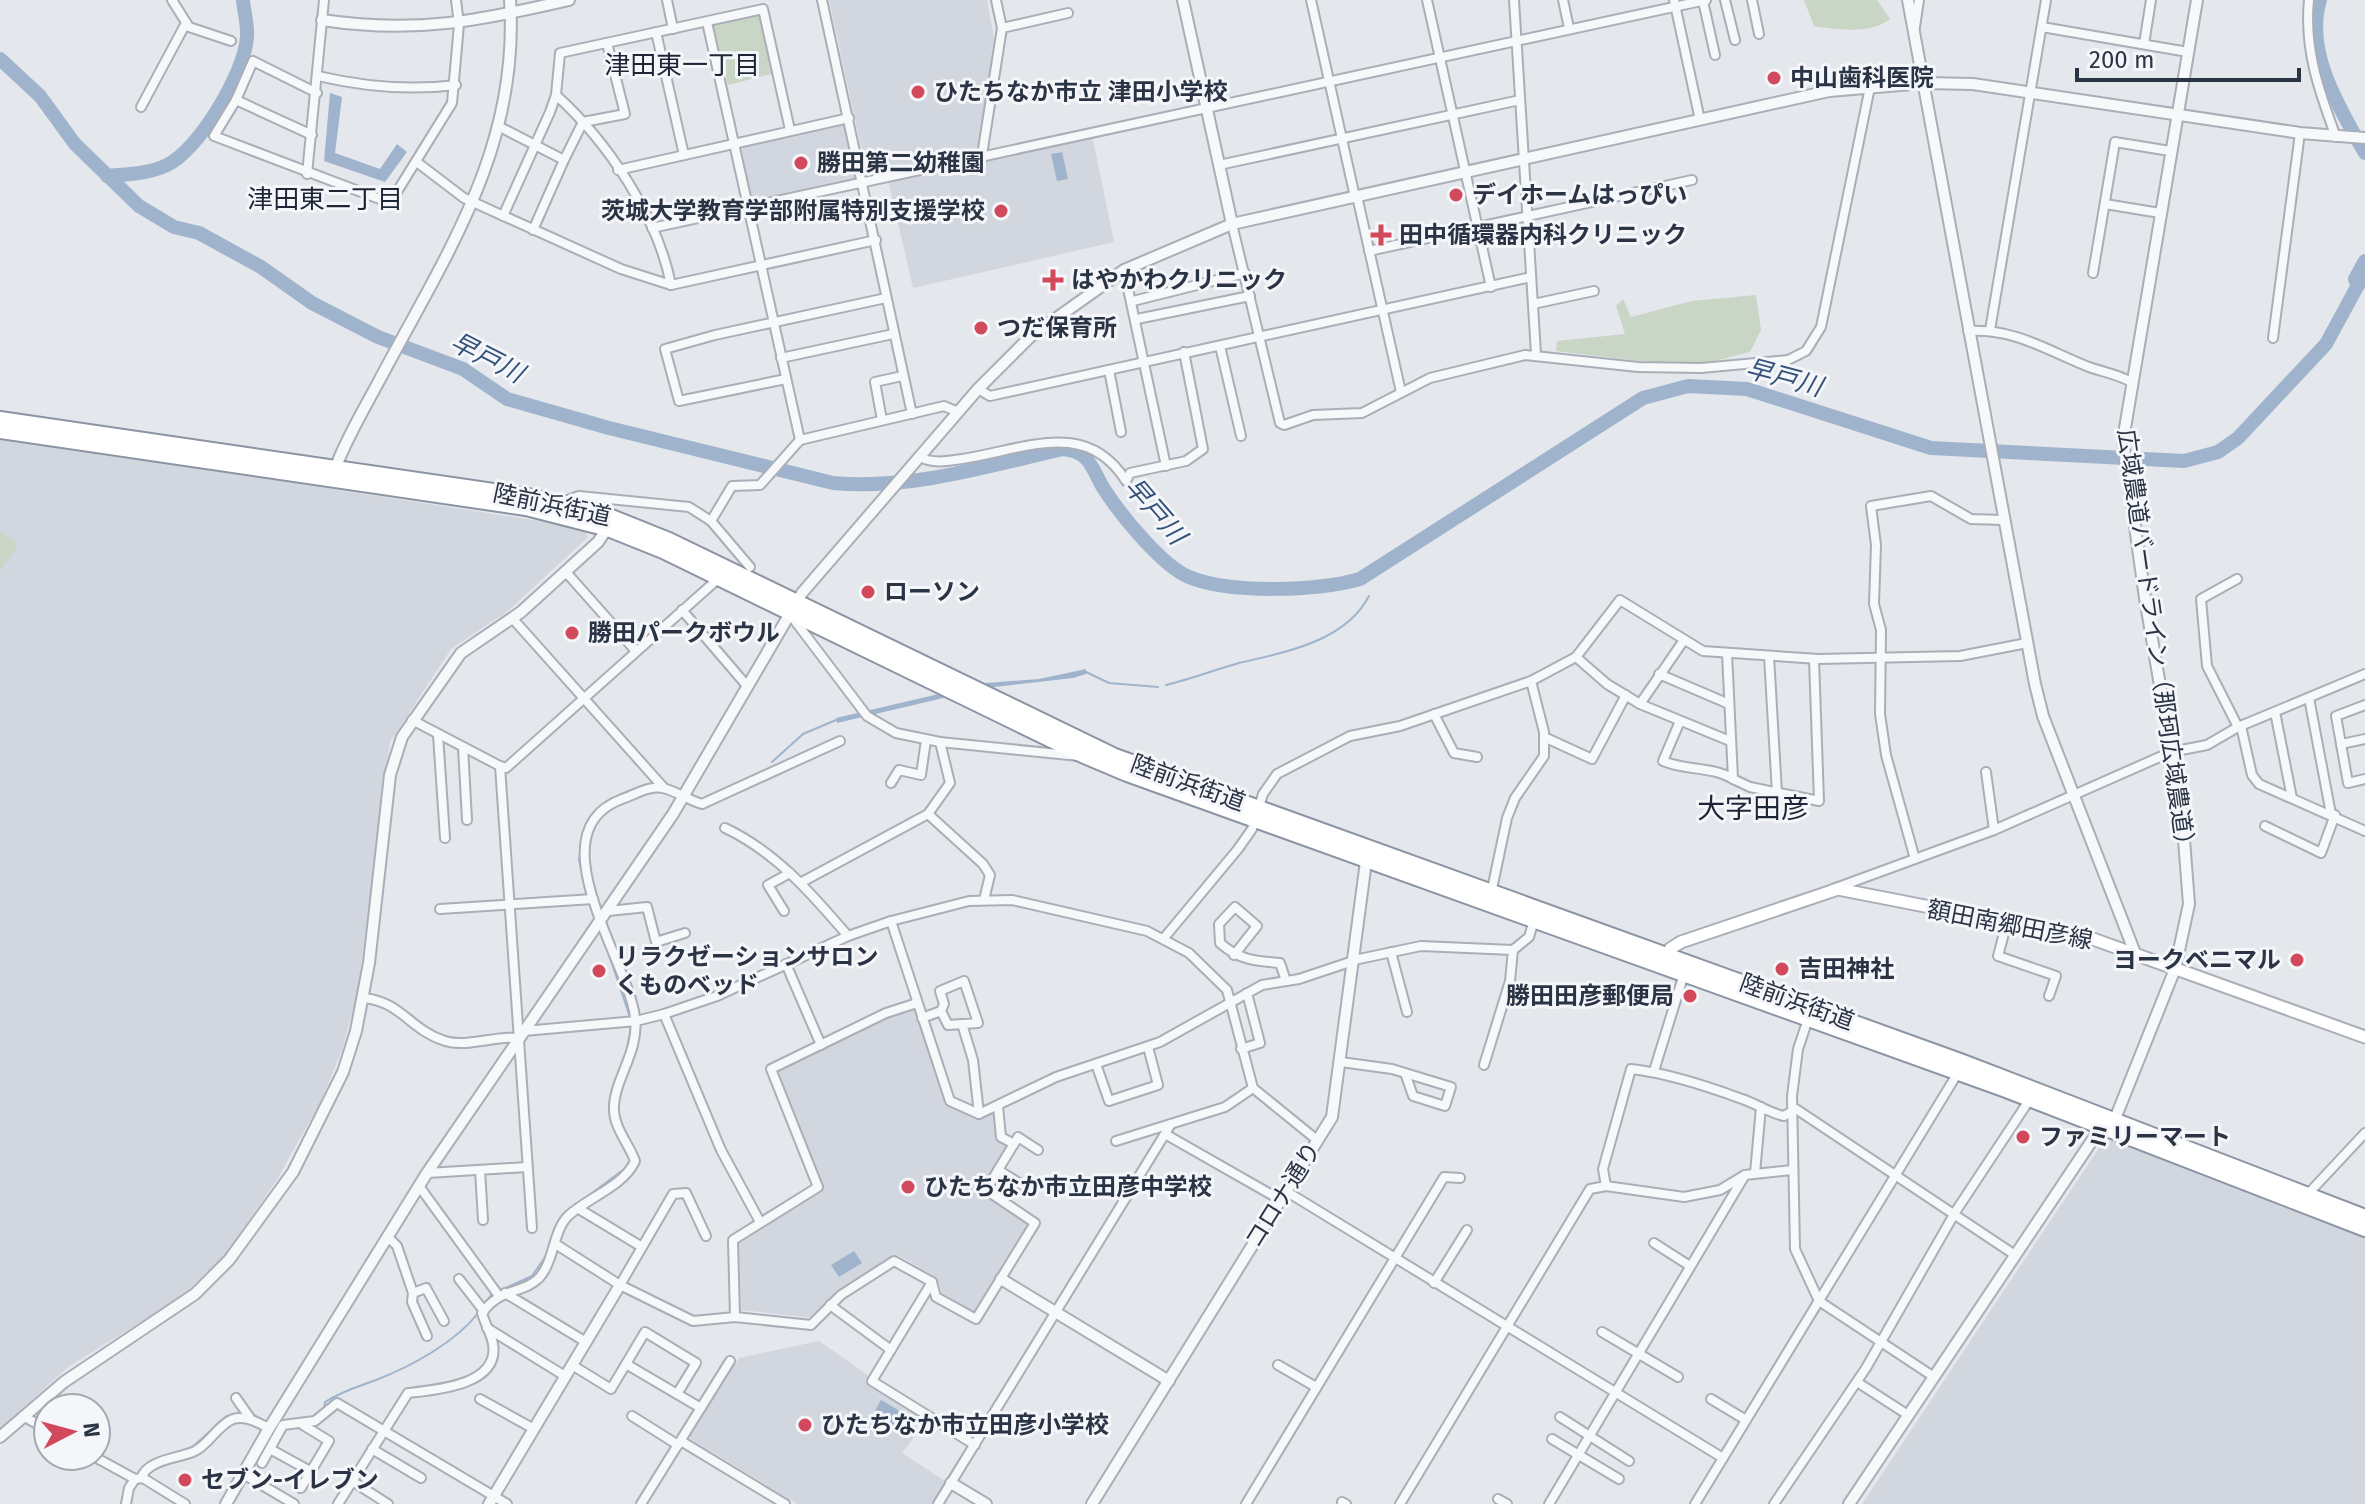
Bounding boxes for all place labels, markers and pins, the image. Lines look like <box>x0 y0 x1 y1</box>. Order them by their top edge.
place label: 中山歯科医院 <box>1790 64 1934 92</box>
marker: 中山歯科医院 <box>1765 69 1783 87</box>
place label: ひたちなか市立 津田小学校 <box>934 78 1228 106</box>
marker: ひたちなか市立 津田小学校 <box>909 83 927 101</box>
place label: 勝田第二幼稚園 <box>817 149 985 177</box>
marker: 勝田第二幼稚園 <box>792 154 810 172</box>
place label: デイホームはっぴい <box>1472 181 1687 209</box>
marker: デイホームはっぴい <box>1447 186 1465 204</box>
place label: 茨城大学教育学部附属特別支援学校 <box>601 197 985 225</box>
marker: 茨城大学教育学部附属特別支援学校 <box>992 202 1010 220</box>
place label: 田中循環器内科クリニック <box>1399 221 1687 249</box>
marker: 田中循環器内科クリニック <box>1370 224 1392 246</box>
place label: はやかわクリニック <box>1071 266 1287 294</box>
marker: はやかわクリニック <box>1042 269 1064 291</box>
place label: つだ保育所 <box>997 314 1117 342</box>
marker: つだ保育所 <box>972 319 990 337</box>
place label: ローソン <box>884 578 980 606</box>
marker: ローソン <box>859 583 877 601</box>
place label: 勝田パークボウル <box>588 619 780 647</box>
marker: 勝田パークボウル <box>563 624 581 642</box>
place label: リラクゼーションサロン くものベッド <box>615 943 879 999</box>
place label: ヨークベニマル <box>2113 946 2281 974</box>
marker: ヨークベニマル <box>2288 951 2306 969</box>
place label: 吉田神社 <box>1798 955 1894 983</box>
marker: 吉田神社 <box>1773 960 1791 978</box>
marker: リラクゼーションサロン くものベッド <box>590 962 608 980</box>
place label: 勝田田彦郵便局 <box>1506 982 1674 1010</box>
marker: 勝田田彦郵便局 <box>1681 987 1699 1005</box>
place label: ファミリーマート <box>2039 1123 2231 1151</box>
marker: ファミリーマート <box>2014 1128 2032 1146</box>
place label: ひたちなか市立田彦中学校 <box>924 1173 1212 1201</box>
marker: ひたちなか市立田彦中学校 <box>899 1178 917 1196</box>
place label: ひたちなか市立田彦小学校 <box>821 1411 1109 1439</box>
marker: ひたちなか市立田彦小学校 <box>796 1416 814 1434</box>
place label: セブン-イレブン <box>201 1466 379 1494</box>
marker: セブン-イレブン <box>176 1471 194 1489</box>

